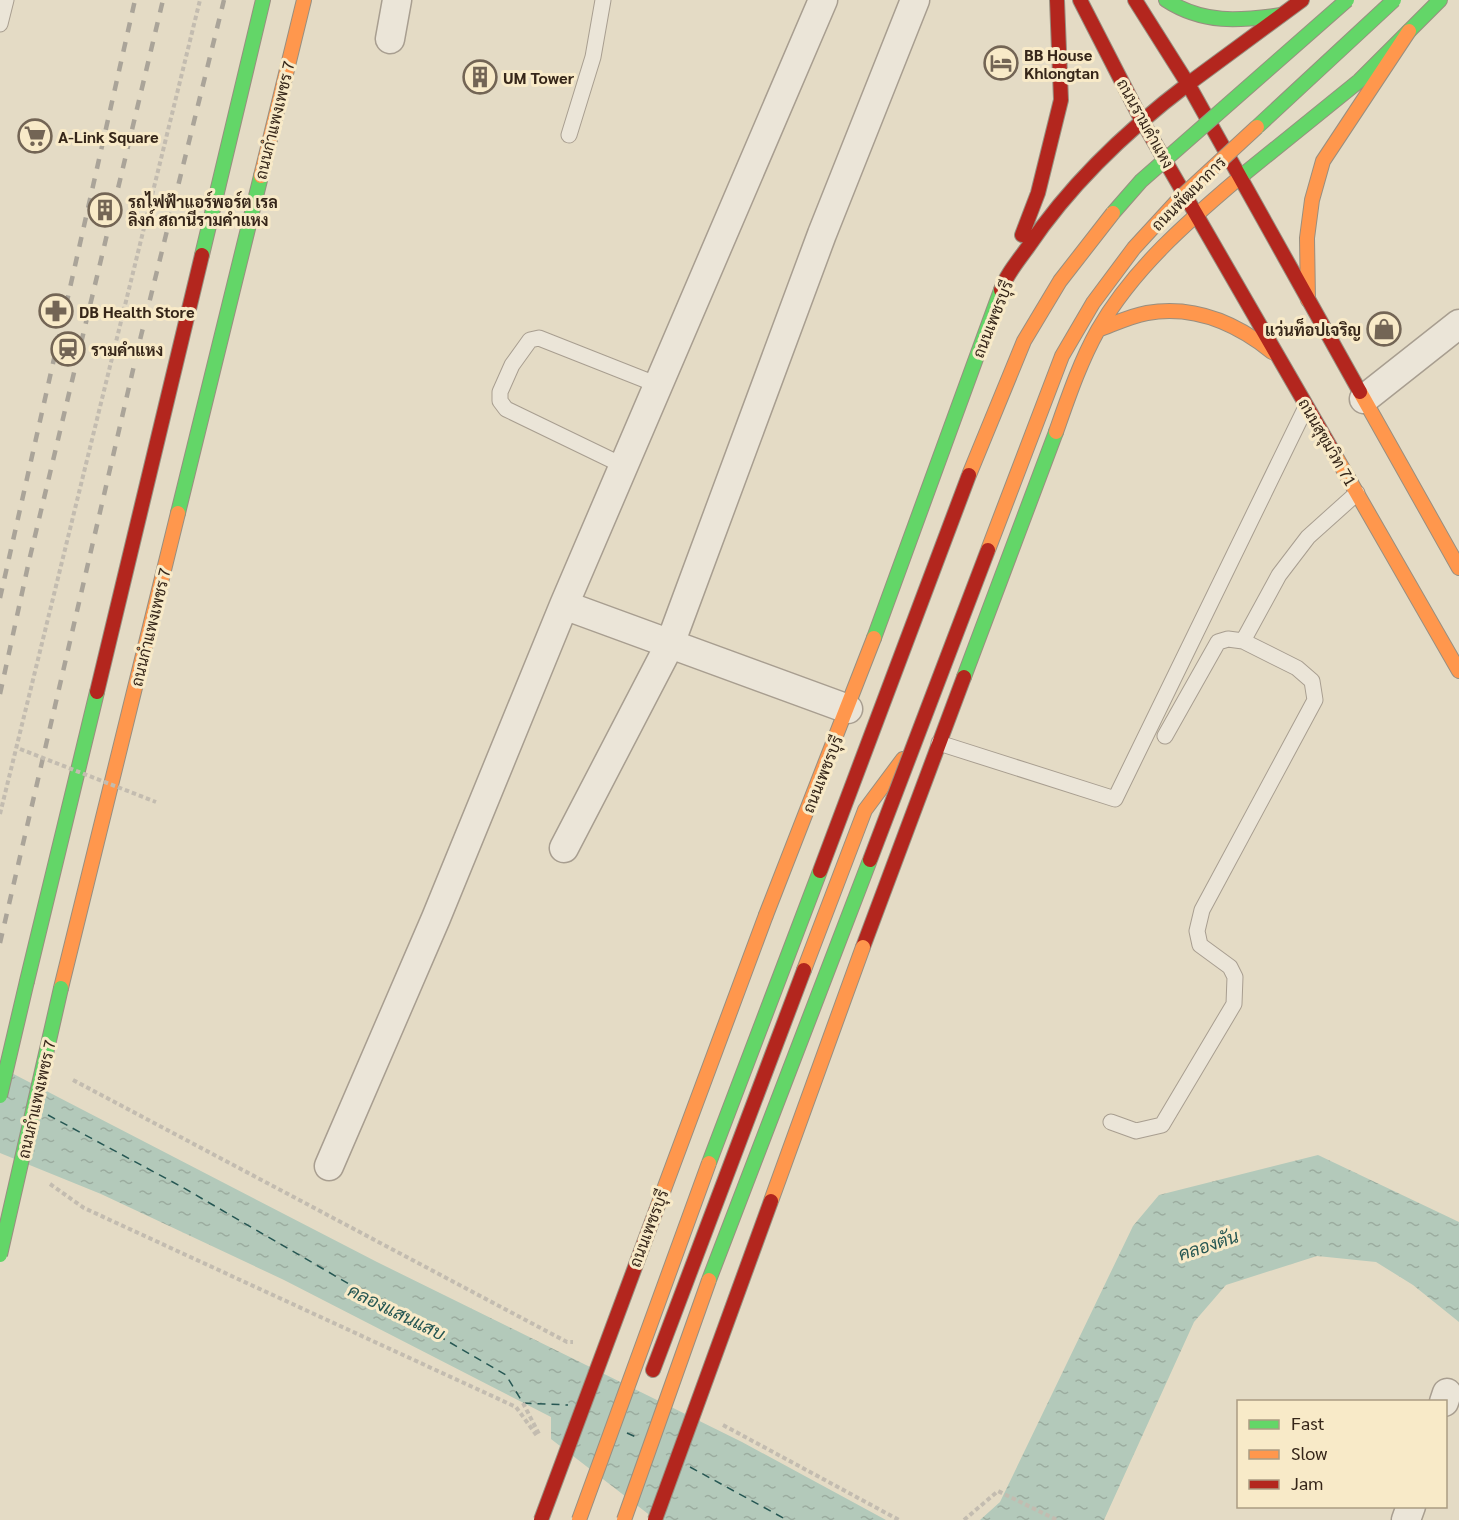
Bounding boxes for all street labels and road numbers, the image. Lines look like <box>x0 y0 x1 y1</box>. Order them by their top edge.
street label: ถนนกำแพงเพชร 7 <box>249 59 299 181</box>
street label: ถนนรามคำแหง <box>1113 75 1179 171</box>
street label: ถนนพัฒนาการ <box>1146 151 1230 235</box>
street label: ถนนเพชรบุรี <box>967 277 1019 362</box>
street label: ถนนสุขุมวิท 71 <box>1293 394 1362 491</box>
street label: ถนนกำแพงเพชร 7 <box>125 566 175 688</box>
street label: ถนนเพชรบุรี <box>797 732 849 817</box>
street label: ถนนกำแพงเพชร 7 <box>12 1038 60 1160</box>
street label: ถนนเพชรบุรี <box>624 1186 674 1271</box>

